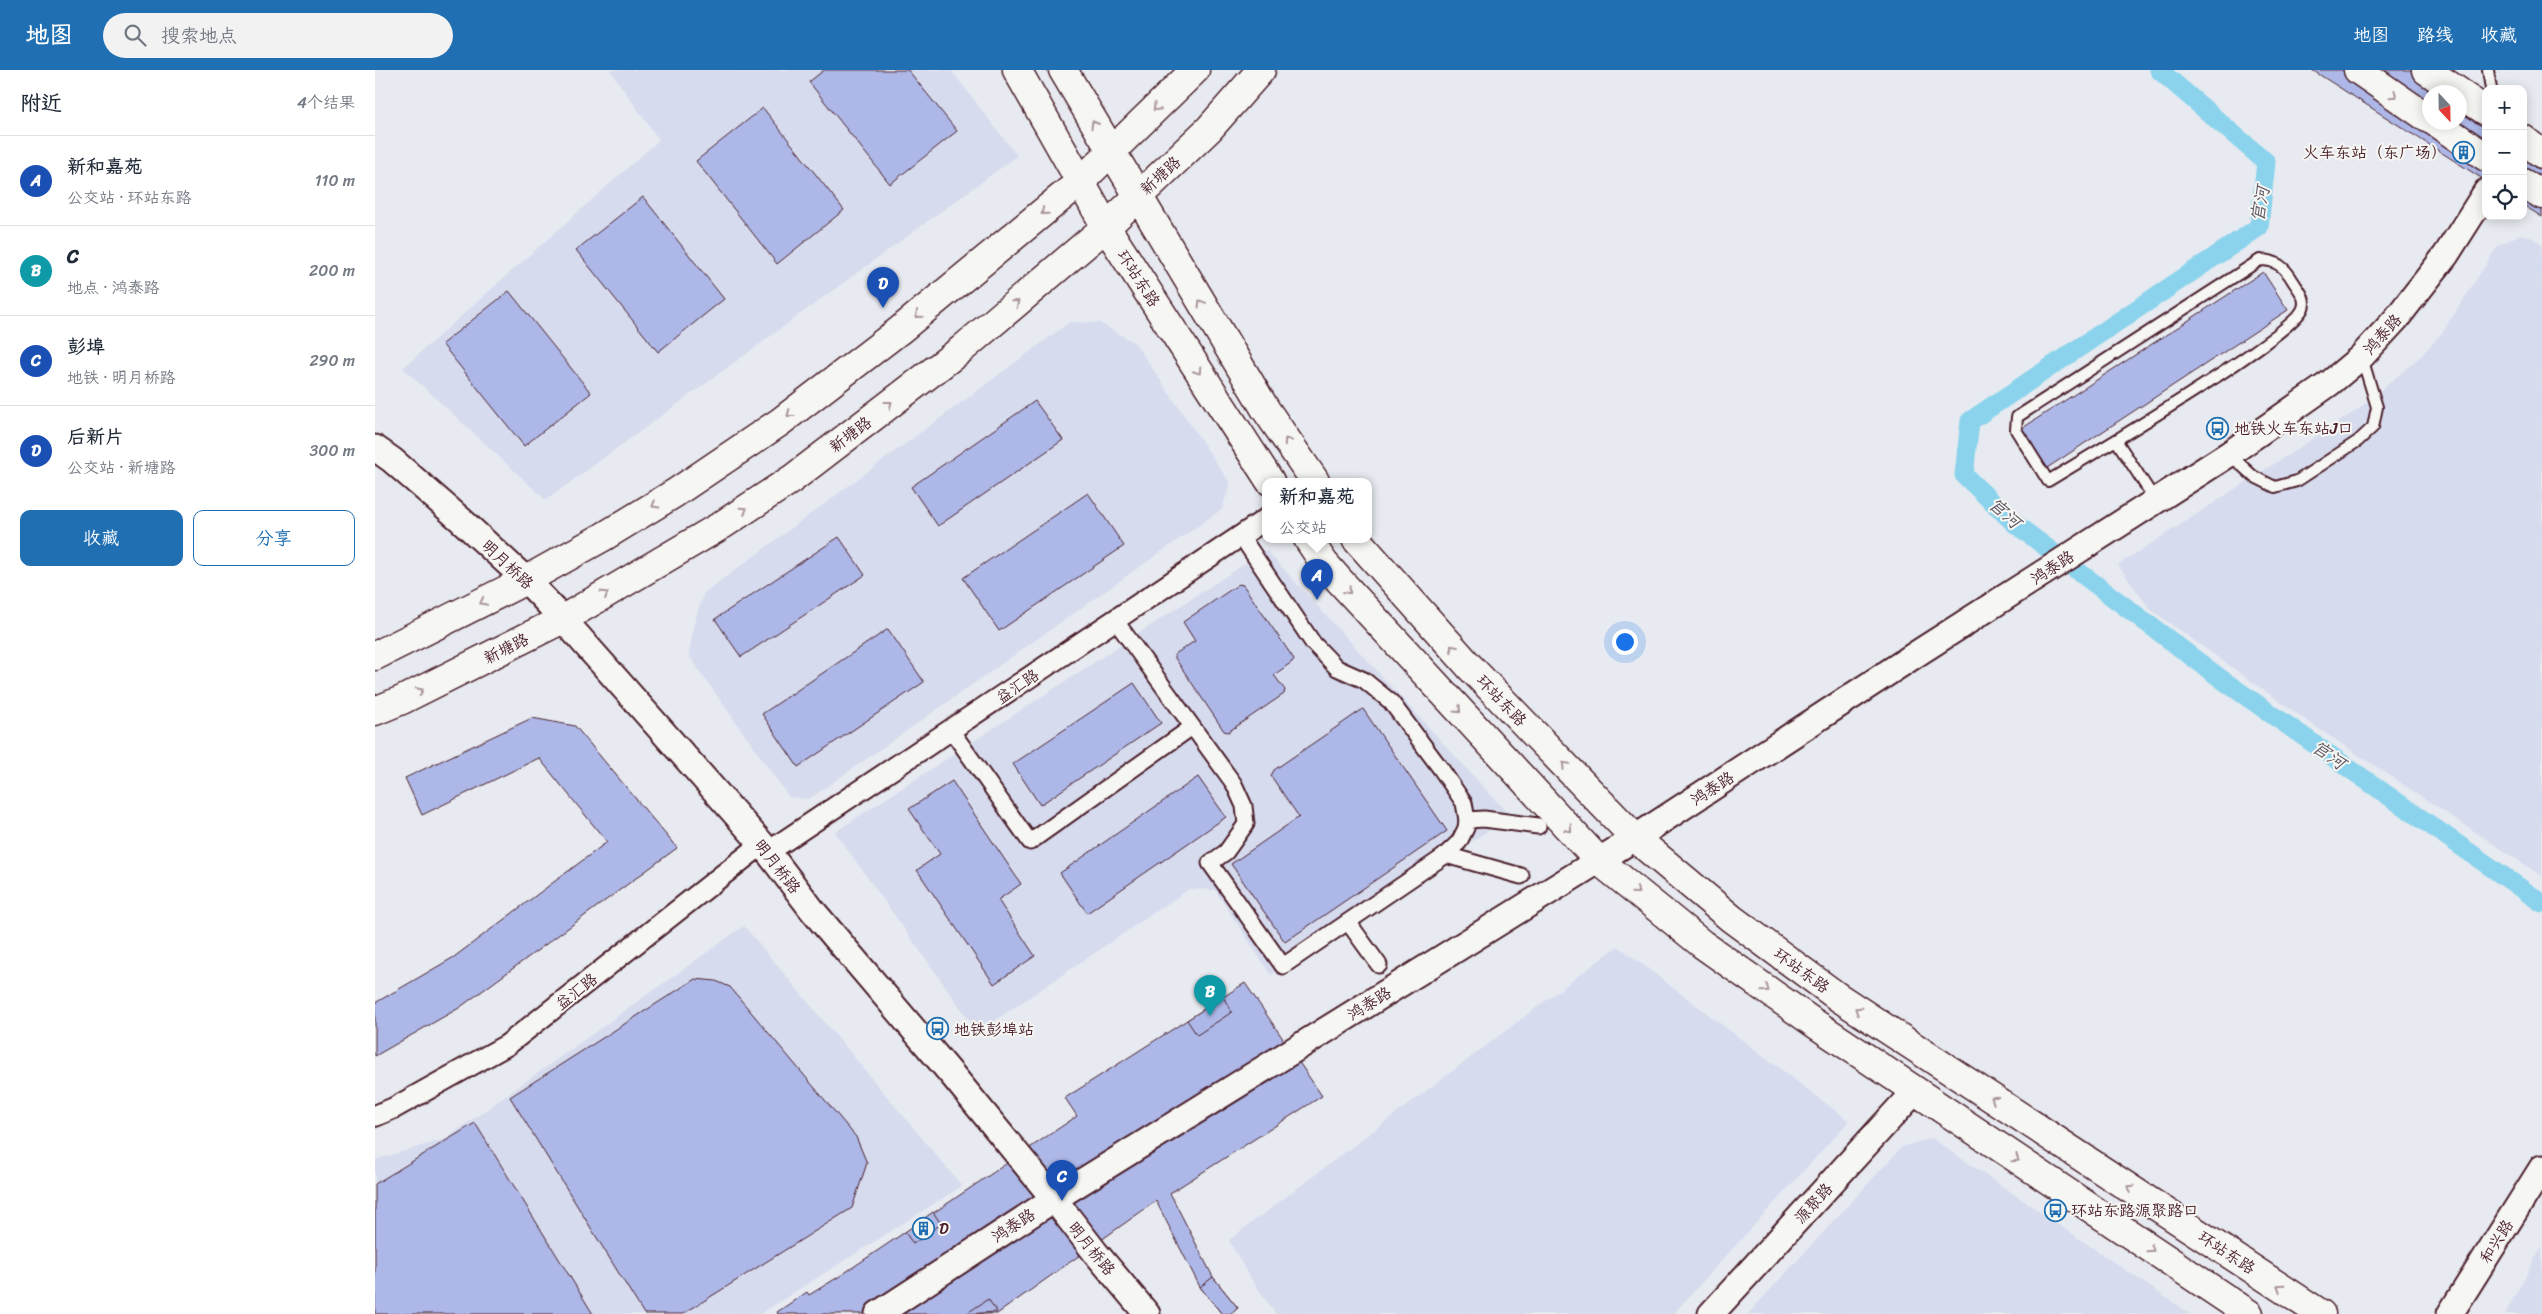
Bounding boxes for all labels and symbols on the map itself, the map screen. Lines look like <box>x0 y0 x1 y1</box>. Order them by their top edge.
north arrow <box>2422 85 2467 130</box>
one-way arrow <box>2388 88 2397 98</box>
one-way arrow <box>1153 102 1162 111</box>
one-way arrow <box>1091 121 1101 130</box>
place label: 火车东站（东广场） <box>2303 138 2447 167</box>
building icon: 火车东站（东广场） <box>2451 140 2475 164</box>
street label: 新塘路 <box>1133 148 1188 202</box>
water label: 官河 <box>2241 181 2279 225</box>
one-way arrow <box>1041 206 1050 214</box>
street label: 环站东路 <box>1109 244 1168 313</box>
pin: D <box>867 267 899 308</box>
one-way arrow <box>1010 300 1019 308</box>
one-way arrow <box>1198 300 1208 309</box>
street label: 鸿泰路 <box>2356 307 2409 362</box>
one-way arrow <box>915 309 924 317</box>
one-way arrow <box>1192 366 1202 375</box>
one-way arrow <box>883 402 892 410</box>
street label: 新塘路 <box>822 408 878 460</box>
one-way arrow <box>787 409 796 417</box>
place label: 地铁火车东站J口 <box>2234 414 2354 443</box>
bus stop icon: 地铁火车东站J口 <box>2206 416 2230 440</box>
one-way arrow <box>1284 437 1293 447</box>
water label: 官河 <box>1981 489 2031 539</box>
one-way arrow <box>652 499 661 509</box>
one-way arrow <box>739 507 748 517</box>
street label: 明月桥路 <box>474 532 541 597</box>
street label: 鸿泰路 <box>2024 542 2080 593</box>
pin: A <box>1301 559 1333 600</box>
one-way arrow <box>1343 585 1352 594</box>
one-way arrow <box>599 591 608 600</box>
one-way arrow <box>479 596 488 606</box>
street label: 新塘路 <box>478 625 534 672</box>
your location <box>1612 629 1638 655</box>
one-way arrow <box>1450 644 1459 653</box>
street label: 益汇路 <box>989 661 1045 712</box>
street label: 环站东路 <box>1469 667 1534 733</box>
one-way arrow <box>414 687 423 697</box>
one-way arrow <box>1452 705 1461 714</box>
water label: 官河 <box>2305 732 2355 780</box>
one-way arrow <box>1562 762 1571 771</box>
street label: 鸿泰路 <box>1684 763 1740 814</box>
one-way arrow <box>1563 823 1572 832</box>
street label: 明月桥路 <box>746 832 809 900</box>
one-way arrow <box>1631 885 1640 894</box>
street label: 环站东路 <box>1767 940 1836 1001</box>
street label: 益汇路 <box>548 965 604 1018</box>
pin: B <box>1194 975 1226 1016</box>
street label: 鸿泰路 <box>1341 978 1397 1028</box>
one-way arrow <box>1760 983 1770 992</box>
one-way arrow <box>1854 1007 1864 1016</box>
place label: 地铁彭埠站 <box>954 1015 1034 1044</box>
bus stop icon: 地铁彭埠站 <box>926 1017 950 1041</box>
one-way arrow <box>1990 1096 2000 1105</box>
one-way arrow <box>2011 1152 2020 1162</box>
pin: C <box>1046 1160 1078 1201</box>
street label: 源聚路 <box>1787 1176 1840 1231</box>
one-way arrow <box>2126 1185 2135 1195</box>
place label: 环站东路源聚路口 <box>2071 1196 2199 1225</box>
bus stop icon: 环站东路源聚路口 <box>2043 1198 2067 1222</box>
street label: 鸿泰路 <box>985 1200 1041 1251</box>
street label: 和兴路 <box>2471 1213 2521 1269</box>
place label: D <box>939 1214 949 1243</box>
street label: 明月桥路 <box>1060 1214 1123 1282</box>
building icon: D <box>911 1216 935 1240</box>
street label: 环站东路 <box>2192 1223 2261 1282</box>
one-way arrow <box>2146 1243 2155 1252</box>
one-way arrow <box>2277 1284 2286 1293</box>

